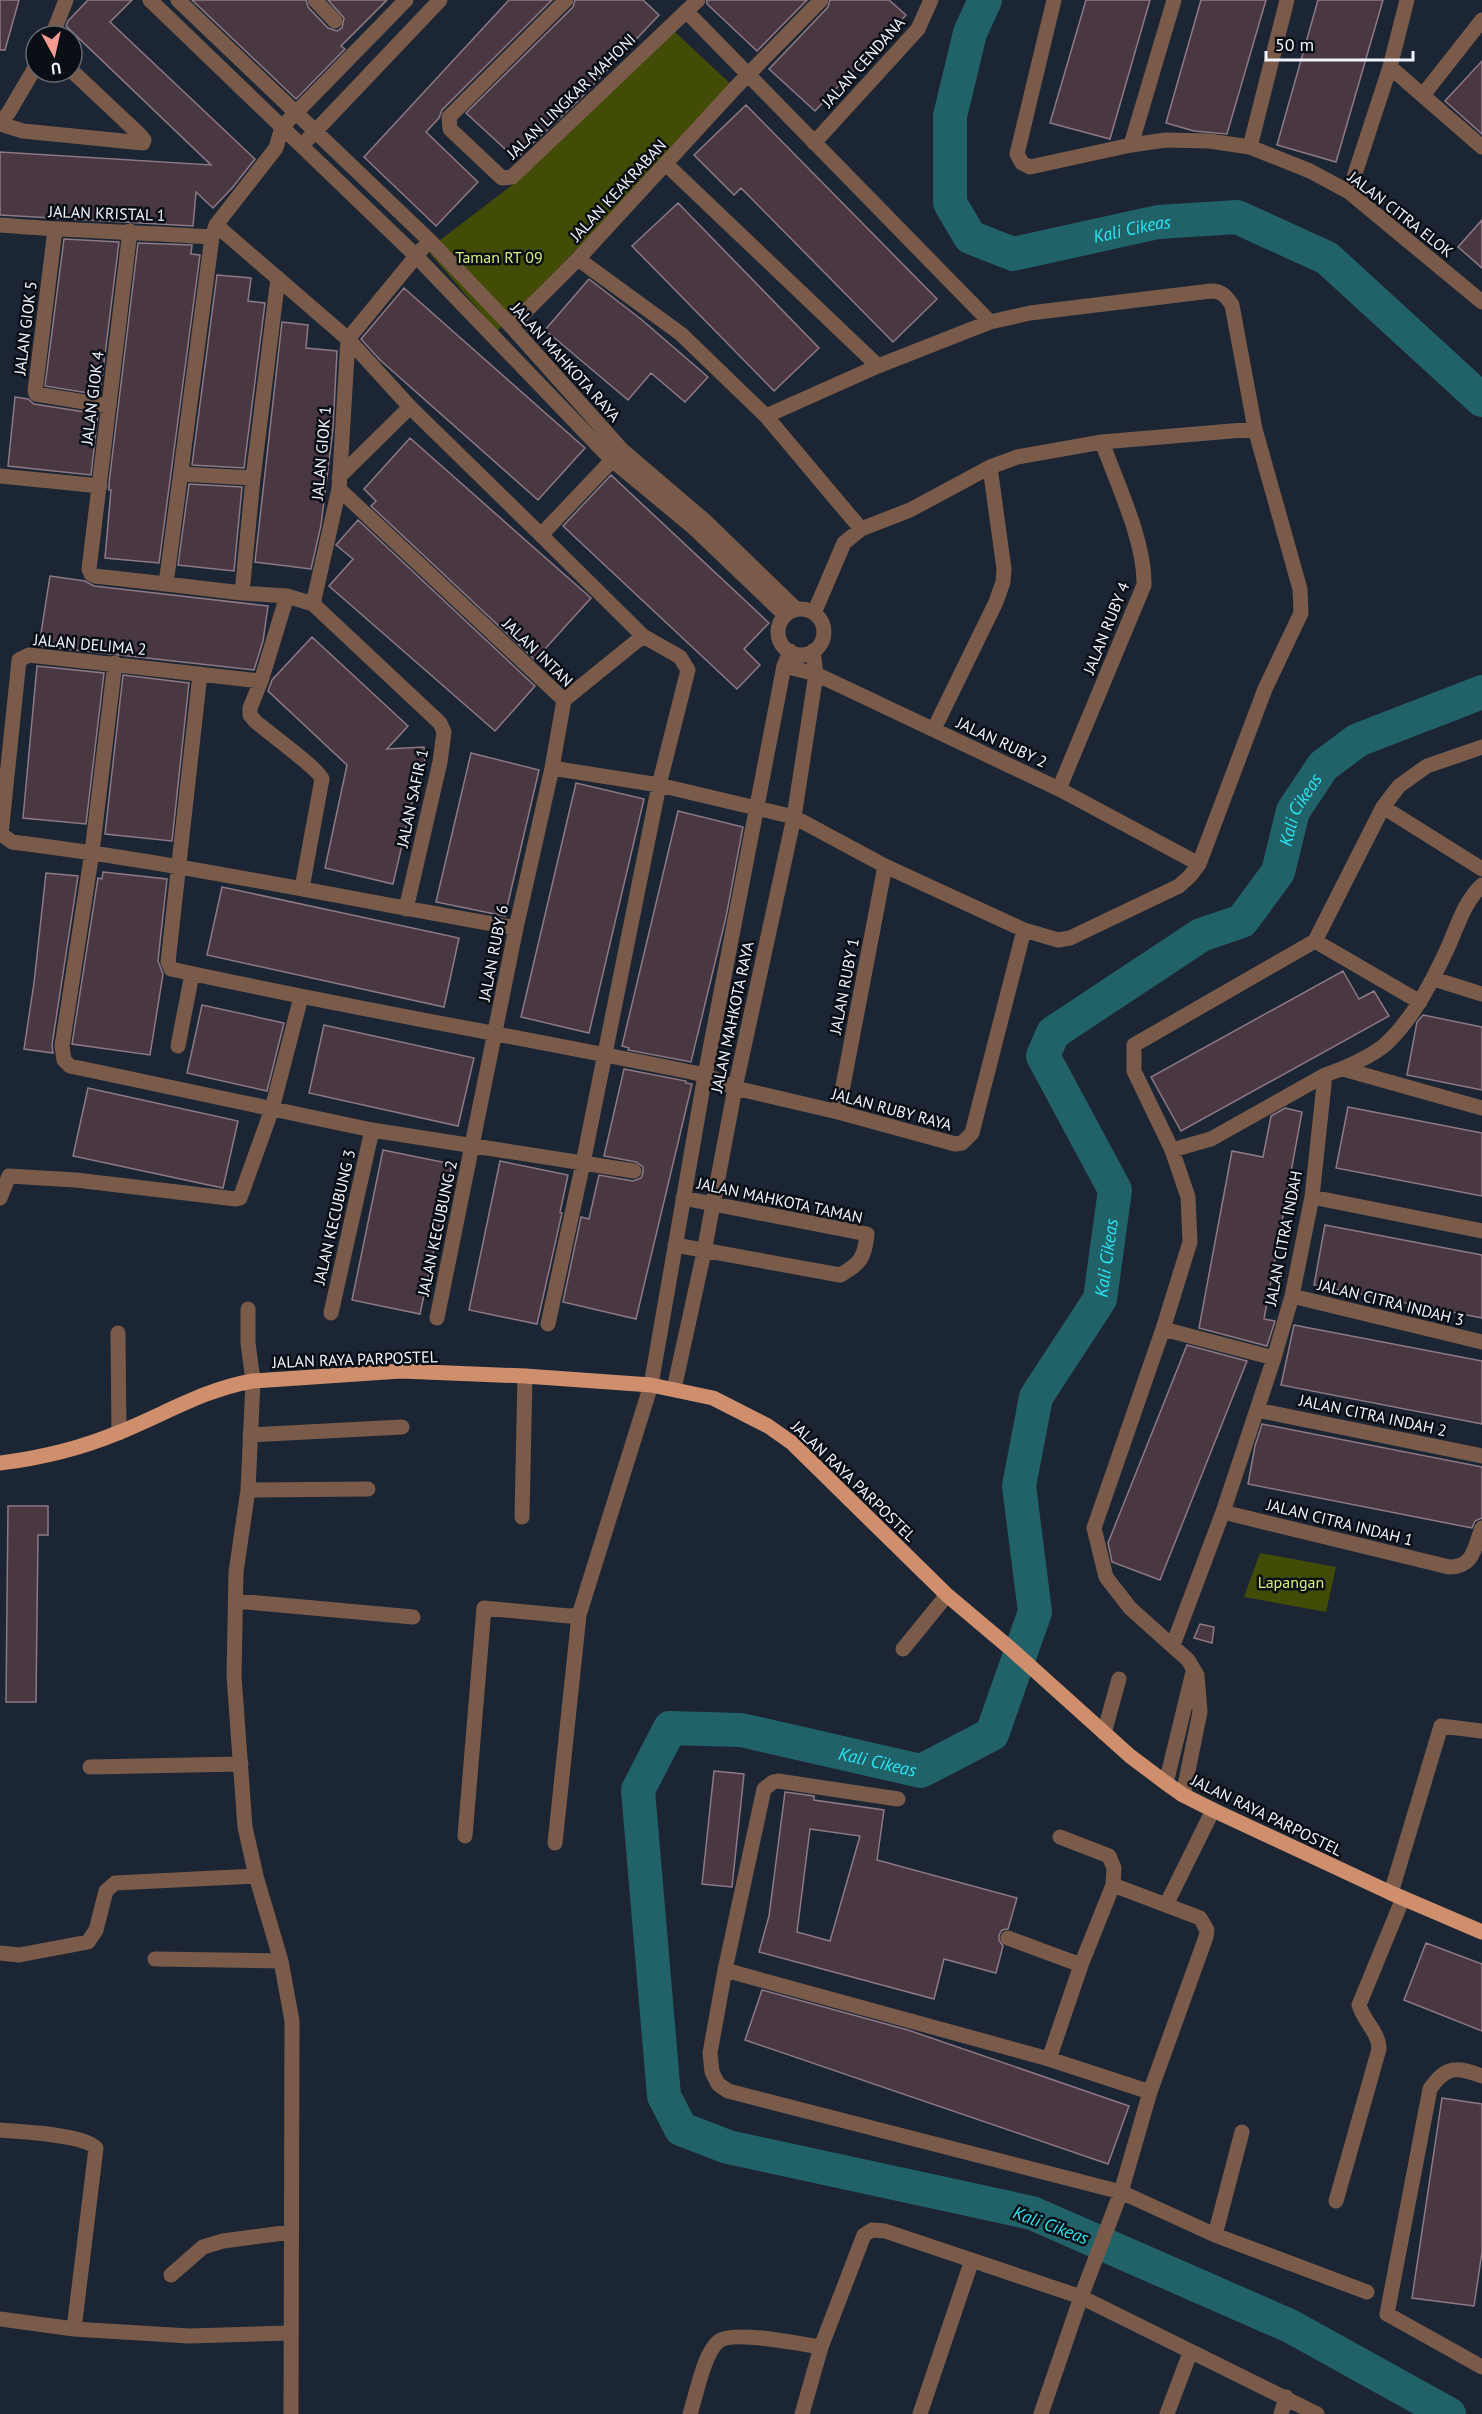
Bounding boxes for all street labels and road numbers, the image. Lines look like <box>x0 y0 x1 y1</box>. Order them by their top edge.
street label: JALAN CENDANA <box>816 12 909 112</box>
street label: JALAN LINGKAR MAHONI <box>502 29 640 164</box>
street label: JALAN KEAKRABAN <box>565 135 670 246</box>
street label: JALAN CITRA ELOK <box>1344 166 1458 261</box>
street label: JALAN KRISTAL 1 <box>47 201 166 225</box>
street label: JALAN GIOK 5 <box>9 280 41 377</box>
street label: JALAN MAHKOTA RAYA <box>506 297 625 426</box>
street label: JALAN GIOK 4 <box>76 350 108 447</box>
street label: JALAN GIOK 1 <box>307 405 335 502</box>
street label: JALAN RUBY 4 <box>1078 579 1134 678</box>
street label: JALAN INTAN <box>498 613 577 691</box>
street label: JALAN DELIMA 2 <box>32 629 147 659</box>
street label: JALAN RUBY 2 <box>953 712 1050 772</box>
street label: JALAN SAFIR 1 <box>392 747 432 850</box>
street label: JALAN RUBY 6 <box>474 903 512 1004</box>
street label: JALAN RUBY 1 <box>825 936 863 1037</box>
street label: JALAN MAHKOTA RAYA <box>706 939 758 1095</box>
street label: JALAN RUBY RAYA <box>829 1083 955 1135</box>
street label: JALAN KECUBUNG 3 <box>309 1148 359 1287</box>
street label: JALAN KECUBUNG 2 <box>413 1158 461 1299</box>
street label: JALAN CITRA INDAH <box>1260 1169 1306 1308</box>
street label: JALAN MAHKOTA TAMAN <box>694 1172 865 1227</box>
street label: JALAN CITRA INDAH 3 <box>1315 1274 1466 1330</box>
street label: JALAN RAYA PARPOSTEL <box>271 1346 438 1372</box>
street label: JALAN CITRA INDAH 2 <box>1297 1389 1449 1440</box>
street label: JALAN RAYA PARPOSTEL <box>787 1416 921 1546</box>
street label: JALAN CITRA INDAH 1 <box>1264 1494 1415 1550</box>
street label: JALAN RAYA PARPOSTEL <box>1187 1769 1346 1860</box>

